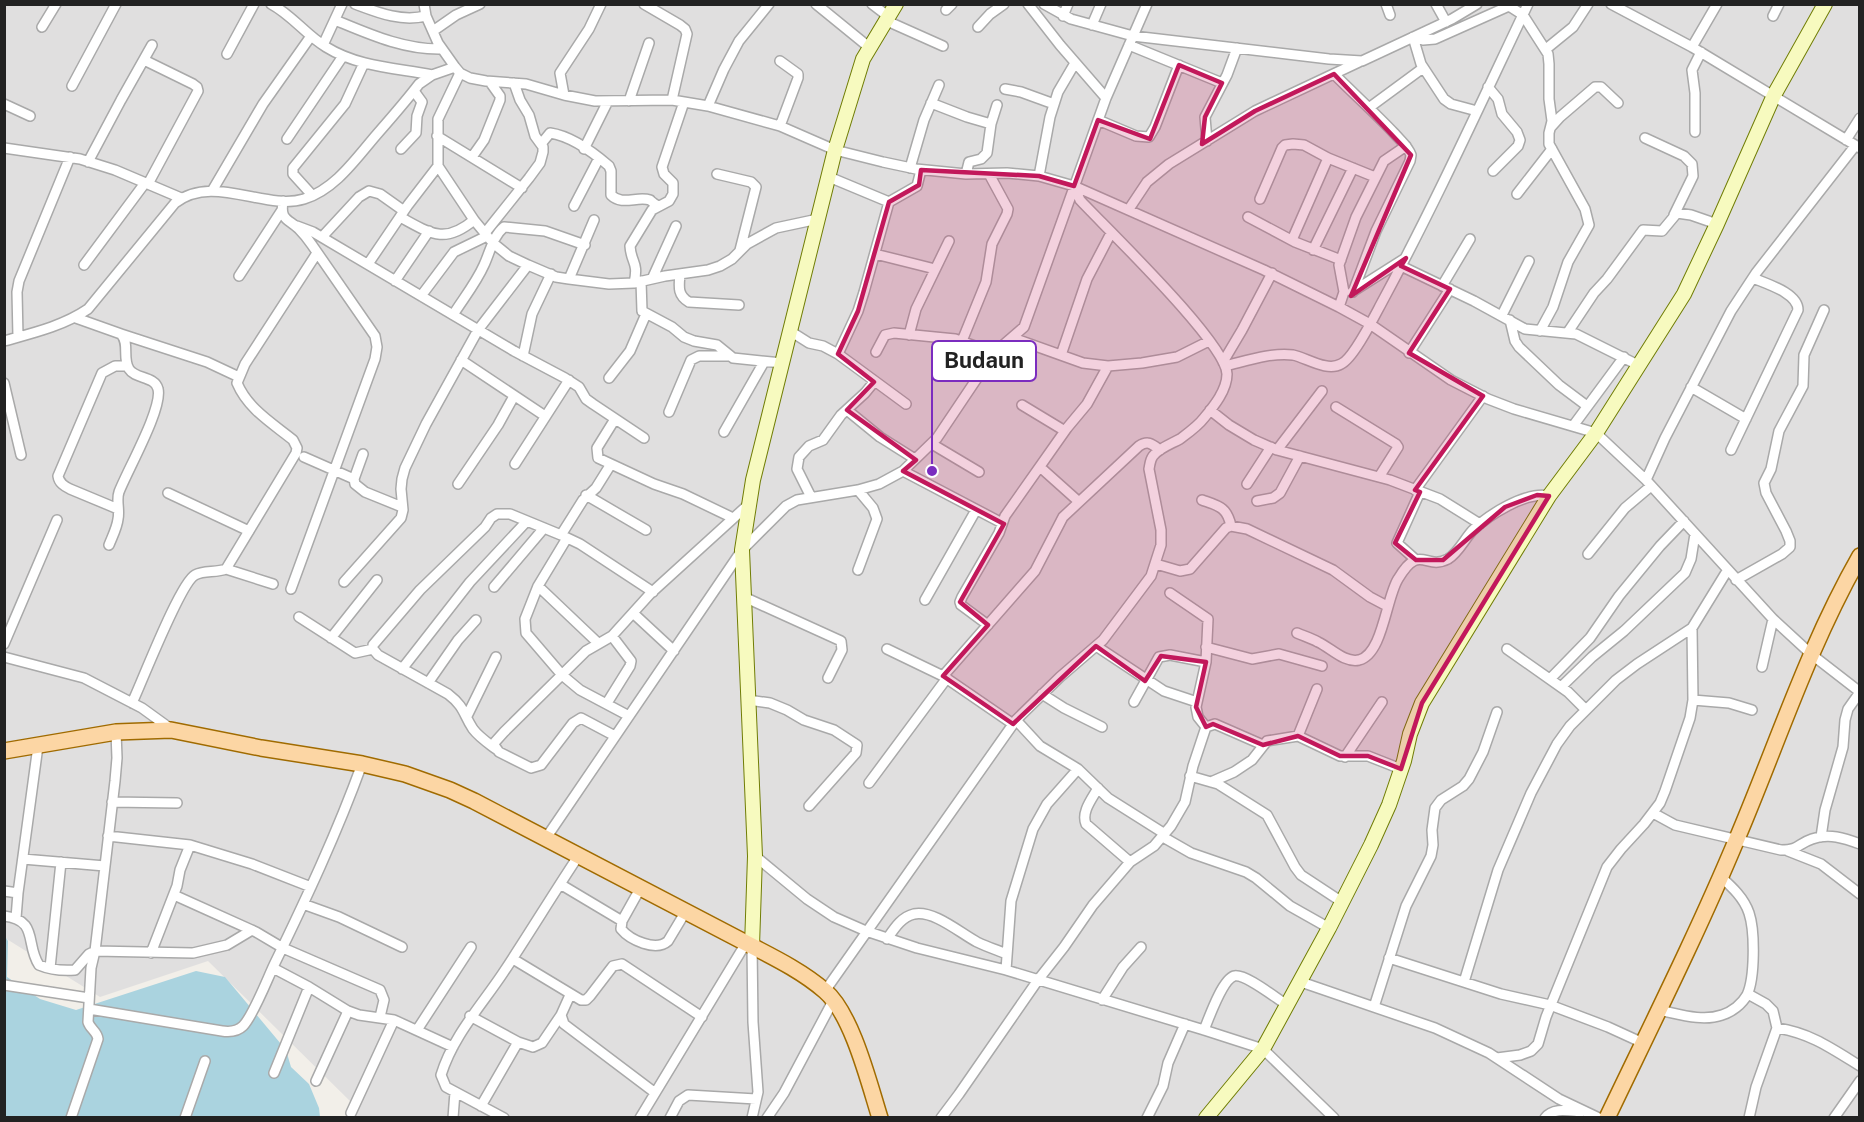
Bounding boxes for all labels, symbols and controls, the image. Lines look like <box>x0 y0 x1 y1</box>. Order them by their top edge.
callout: Budaun <box>932 341 1036 381</box>
text: Budaun <box>944 347 1024 373</box>

